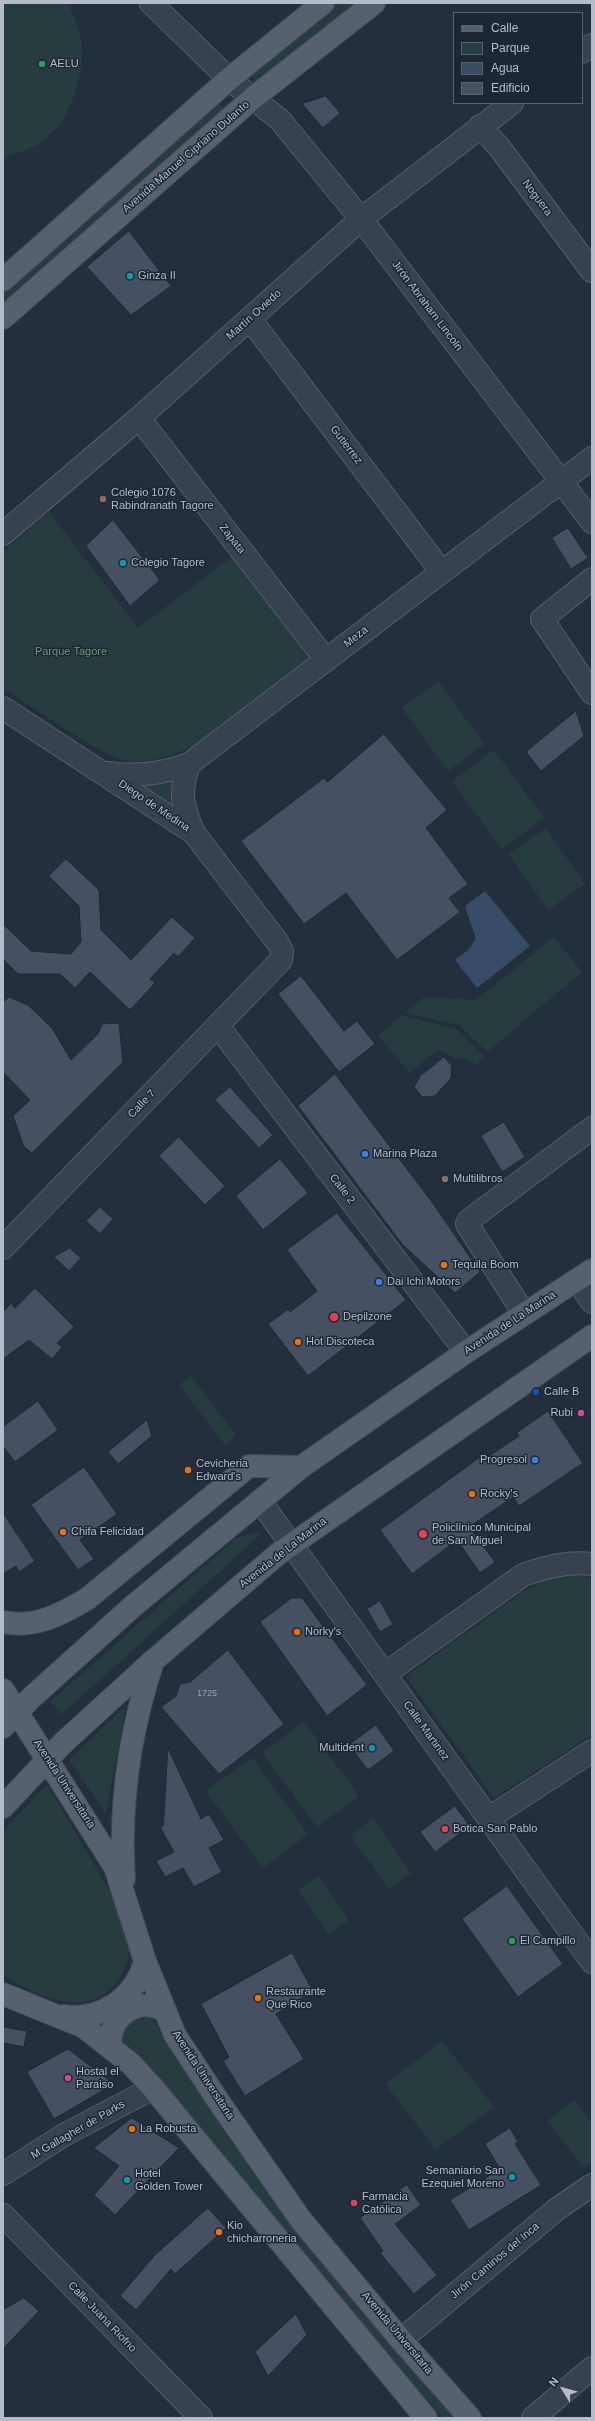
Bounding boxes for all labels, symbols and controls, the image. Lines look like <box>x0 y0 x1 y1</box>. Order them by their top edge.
legend <box>453 12 583 104</box>
text: Calle <box>491 21 518 35</box>
text: Parque <box>491 41 530 55</box>
place label: AELU <box>50 57 79 71</box>
marker: AELU <box>37 59 47 69</box>
text: Agua <box>491 61 519 75</box>
text: Edificio <box>491 81 530 95</box>
street label: Avenida Manuel Cipriano Dulanto <box>120 98 252 216</box>
street label: Noguera <box>519 177 555 219</box>
street label: Jirón Abraham Lincoln <box>389 258 465 354</box>
place label: Ginza II <box>138 269 176 283</box>
marker: Ginza II <box>125 271 135 281</box>
street label: Martín Oviedo <box>224 287 284 343</box>
street label: Gutierrez <box>327 423 365 467</box>
place label: Colegio 1076 Rabindranath Tagore <box>111 486 214 512</box>
marker: Colegio 1076 Rabindranath Tagore <box>98 494 108 504</box>
street label: Zapata <box>216 521 248 557</box>
place label: Colegio Tagore <box>131 556 205 570</box>
marker: Colegio Tagore <box>118 558 128 568</box>
street label: Meza <box>341 624 371 650</box>
park label: Parque Tagore <box>35 645 107 659</box>
street label: Diego de Medina <box>116 777 192 835</box>
street label: Calle 7 <box>125 1087 159 1121</box>
place label: Marina Plaza <box>373 1147 437 1161</box>
marker: Marina Plaza <box>360 1149 370 1159</box>
street label: Calle 2 <box>326 1171 358 1207</box>
place label: Multilibros <box>453 1172 503 1186</box>
marker: Multilibros <box>440 1174 450 1184</box>
place label: Tequila Boom <box>452 1258 519 1272</box>
marker: Tequila Boom <box>439 1260 449 1270</box>
place label: Dai Ichi Motors <box>387 1275 460 1289</box>
marker: Dai Ichi Motors <box>374 1277 384 1287</box>
street label: Avenida de La Marina <box>462 1288 558 1358</box>
place label: Depilzone <box>343 1310 392 1324</box>
marker: Depilzone <box>328 1311 340 1323</box>
place label: Hot Discoteca <box>306 1335 374 1349</box>
marker: Hot Discoteca <box>293 1337 303 1347</box>
place label: Calle B <box>544 1385 579 1399</box>
marker: Calle B <box>531 1387 541 1397</box>
place label: Rubi <box>550 1406 573 1420</box>
marker: Rubi <box>576 1408 586 1418</box>
place label: Progresol <box>480 1453 527 1467</box>
marker: Progresol <box>530 1455 540 1465</box>
place label: Cevicheria Edward's <box>196 1457 248 1483</box>
marker: Cevicheria Edward's <box>183 1465 193 1475</box>
place label: Rocky's <box>480 1487 518 1501</box>
marker: Rocky's <box>467 1489 477 1499</box>
street label: Avenida de La Marina <box>237 1515 329 1591</box>
place label: Policlínico Municipal de San Miguel <box>432 1521 531 1547</box>
place label: Chifa Felicidad <box>71 1525 144 1539</box>
marker: Chifa Felicidad <box>58 1527 68 1537</box>
marker: Policlínico Municipal de San Miguel <box>417 1528 429 1540</box>
place label: Norky's <box>305 1625 341 1639</box>
marker: Norky's <box>292 1627 302 1637</box>
house number: 1725 <box>197 1689 217 1699</box>
street label: Calle Martinez <box>400 1699 452 1763</box>
street label: Avenida Universitaria <box>30 1737 98 1831</box>
place label: Multident <box>319 1741 364 1755</box>
marker: Multident <box>367 1743 377 1753</box>
place label: Botica San Pablo <box>453 1822 537 1836</box>
marker: Botica San Pablo <box>440 1824 450 1834</box>
place label: El Campillo <box>520 1934 576 1948</box>
marker: El Campillo <box>507 1936 517 1946</box>
place label: Restaurante Que Rico <box>266 1985 326 2011</box>
marker: Restaurante Que Rico <box>253 1993 263 2003</box>
street label: Avenida Universitaria <box>169 2028 237 2122</box>
place label: Hostal el Paraiso <box>76 2065 119 2091</box>
marker: Hostal el Paraiso <box>63 2073 73 2083</box>
street label: M Gallagher de Parks <box>29 2098 127 2162</box>
place label: La Robusta <box>140 2122 196 2136</box>
marker: La Robusta <box>127 2124 137 2134</box>
place label: Semaniario San Ezequiel Moreno <box>421 2164 504 2190</box>
place label: Hotel Golden Tower <box>135 2167 203 2193</box>
marker: Semaniario San Ezequiel Moreno <box>507 2172 517 2182</box>
marker: Hotel Golden Tower <box>122 2175 132 2185</box>
place label: Farmacia Católica <box>362 2190 408 2216</box>
marker: Farmacia Católica <box>349 2198 359 2208</box>
place label: Kio chicharroneria <box>227 2219 297 2245</box>
street label: Jirón Caminos del Inca <box>448 2220 542 2302</box>
marker: Kio chicharroneria <box>214 2227 224 2237</box>
street label: Calle Juana Riofrio <box>65 2279 139 2355</box>
street label: Avenida Universitaria <box>359 2289 435 2377</box>
north arrow <box>543 2369 583 2409</box>
text: N <box>546 2375 561 2389</box>

